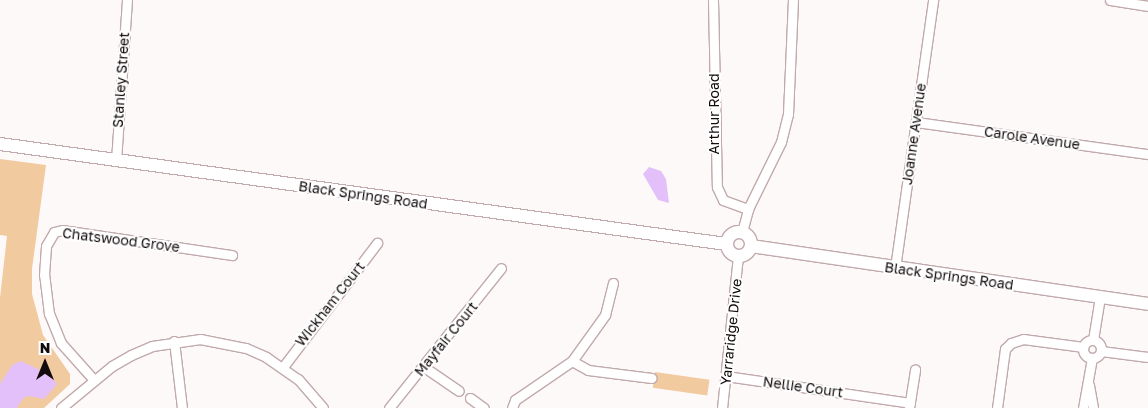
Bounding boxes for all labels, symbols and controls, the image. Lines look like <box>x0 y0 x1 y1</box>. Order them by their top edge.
street label: Stanley Street <box>109 32 133 128</box>
street label: Arthur Road <box>706 73 722 155</box>
street label: Joanne Avenue <box>899 82 929 186</box>
street label: Carole Avenue <box>983 123 1081 153</box>
street label: Black Springs Road <box>297 178 429 212</box>
street label: Chatswood Grove <box>61 224 181 256</box>
street label: Wickham Court <box>292 258 368 350</box>
street label: Black Springs Road <box>883 259 1015 293</box>
street label: Yarraridge Drive <box>717 278 745 386</box>
street label: Mayfair Court <box>411 298 481 380</box>
north arrow <box>20 338 70 388</box>
text: N <box>40 339 50 356</box>
street label: Nellie Court <box>762 373 844 401</box>

